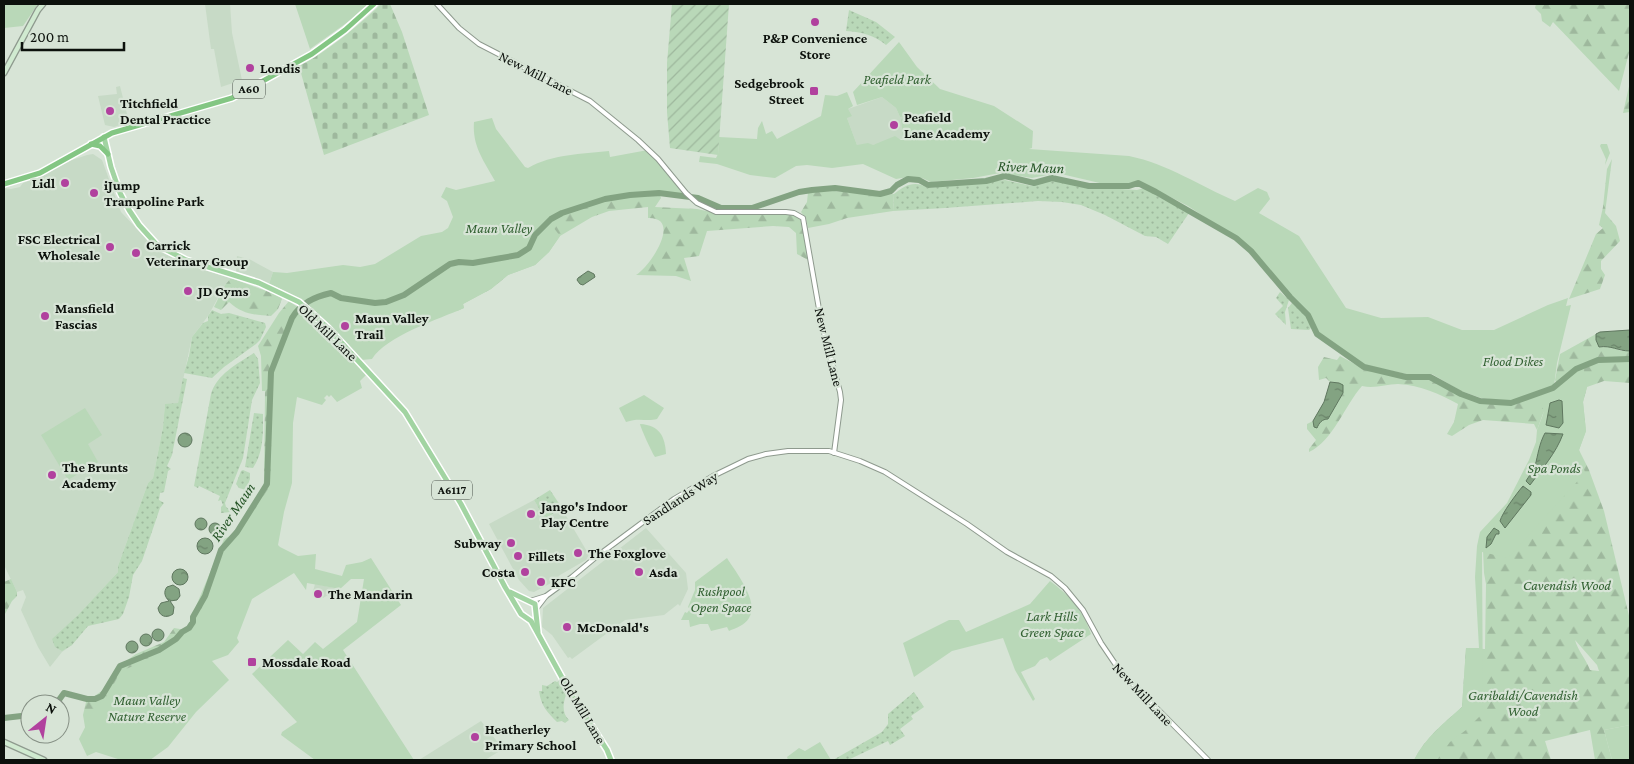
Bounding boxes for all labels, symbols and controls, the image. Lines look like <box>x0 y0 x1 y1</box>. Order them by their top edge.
marker: P&P Convenience Store <box>809 16 821 28</box>
scale bar <box>22 20 125 52</box>
text: 200 m <box>30 29 69 45</box>
place label: P&P Convenience Store <box>763 30 868 62</box>
street label: New Mill Lane <box>496 48 576 98</box>
place label: Londis <box>260 60 301 76</box>
marker: Londis <box>244 62 256 74</box>
park label: Peafield Park <box>863 71 932 87</box>
place label: Sedgebrook Street <box>734 75 805 107</box>
road number: A60 <box>233 80 265 98</box>
marker: Sedgebrook Street <box>808 85 820 97</box>
place label: Titchfield Dental Practice <box>120 95 211 127</box>
marker: Titchfield Dental Practice <box>104 105 116 117</box>
place label: Peafield Lane Academy <box>904 109 990 141</box>
marker: Peafield Lane Academy <box>888 119 900 131</box>
water label: River Maun <box>997 158 1065 176</box>
place label: Lidl <box>32 175 55 191</box>
marker: Lidl <box>59 177 71 189</box>
place label: iJump Trampoline Park <box>104 177 205 209</box>
marker: iJump Trampoline Park <box>88 187 100 199</box>
park label: Maun Valley <box>465 220 533 236</box>
place label: FSC Electrical Wholesale <box>18 231 100 263</box>
place label: Carrick Veterinary Group <box>145 237 249 269</box>
marker: FSC Electrical Wholesale <box>104 241 116 253</box>
marker: Carrick Veterinary Group <box>130 247 142 259</box>
place label: JD Gyms <box>196 283 249 299</box>
marker: JD Gyms <box>182 285 194 297</box>
place label: Mansfield Fascias <box>55 300 115 332</box>
street label: Old Mill Lane <box>295 300 361 364</box>
street label: New Mill Lane <box>811 306 847 388</box>
marker: Mansfield Fascias <box>39 310 51 322</box>
place label: Maun Valley Trail <box>355 310 429 342</box>
marker: Maun Valley Trail <box>339 320 351 332</box>
park label: Flood Dikes <box>1483 353 1544 369</box>
place label: The Brunts Academy <box>61 459 128 491</box>
park label: Spa Ponds <box>1527 460 1581 476</box>
street label: Sandlands Way <box>640 468 721 528</box>
marker: The Brunts Academy <box>46 469 58 481</box>
water label: River Maun <box>208 480 259 544</box>
road number: A6117 <box>432 480 472 500</box>
place label: Jango's Indoor Play Centre <box>539 498 628 530</box>
marker: Jango's Indoor Play Centre <box>525 508 537 520</box>
place label: Subway <box>454 535 501 551</box>
marker: Subway <box>505 537 517 549</box>
place label: The Foxglove <box>588 545 666 561</box>
marker: The Foxglove <box>572 547 584 559</box>
place label: Fillets <box>528 548 565 564</box>
marker: Fillets <box>512 550 524 562</box>
place label: Costa <box>482 564 515 580</box>
place label: Asda <box>648 564 678 580</box>
marker: Costa <box>519 566 531 578</box>
marker: Asda <box>633 566 645 578</box>
place label: KFC <box>551 574 576 590</box>
marker: KFC <box>535 576 547 588</box>
park label: Cavendish Wood <box>1523 577 1611 593</box>
park label: Rushpool Open Space <box>690 583 752 615</box>
place label: The Mandarin <box>328 586 413 602</box>
marker: The Mandarin <box>312 588 324 600</box>
park label: Lark Hills Green Space <box>1020 608 1085 640</box>
place label: McDonald's <box>577 619 649 635</box>
marker: McDonald's <box>561 621 573 633</box>
place label: Mossdale Road <box>262 654 351 670</box>
marker: Mossdale Road <box>246 656 258 668</box>
street label: New Mill Lane <box>1110 659 1176 729</box>
street label: Old Mill Lane <box>557 674 609 746</box>
park label: Garibaldi/Cavendish Wood <box>1468 687 1578 719</box>
park label: Maun Valley Nature Reserve <box>108 692 187 724</box>
north arrow <box>20 694 70 744</box>
text: N <box>43 698 60 717</box>
place label: Heatherley Primary School <box>485 721 576 753</box>
marker: Heatherley Primary School <box>469 731 481 743</box>

